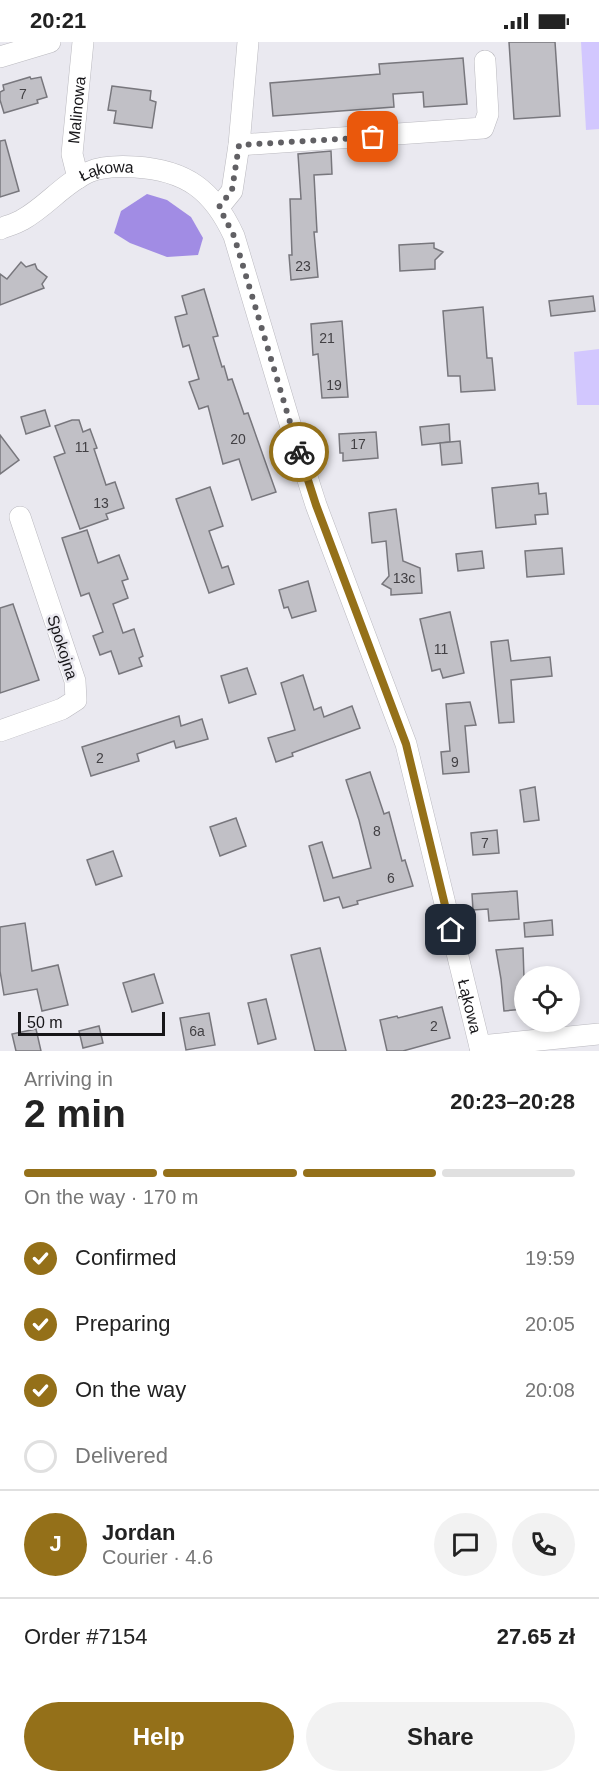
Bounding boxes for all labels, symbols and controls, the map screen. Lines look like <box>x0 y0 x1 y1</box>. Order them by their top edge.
text: 20:21 <box>30 8 86 33</box>
street label: Malinowa <box>65 75 89 144</box>
house number: 7 <box>19 86 27 102</box>
pin <box>347 111 398 162</box>
icon: bag <box>356 120 389 153</box>
street label: Łąkowa <box>76 158 134 184</box>
house number: 23 <box>295 258 311 274</box>
house number: 21 <box>319 330 335 346</box>
house number: 19 <box>326 377 342 393</box>
courier <box>269 422 329 482</box>
house number: 20 <box>230 431 246 447</box>
icon: bike <box>283 436 316 469</box>
house number: 17 <box>350 436 366 452</box>
house number: 11 <box>75 439 89 455</box>
house number: 13 <box>93 495 109 511</box>
house number: 13c <box>393 570 415 586</box>
street label: Spokojna <box>44 613 81 682</box>
house number: 11 <box>434 641 448 657</box>
house number: 2 <box>96 750 104 766</box>
house number: 9 <box>451 754 459 770</box>
house number: 8 <box>373 823 381 839</box>
house number: 7 <box>481 835 489 851</box>
house number: 6 <box>387 870 395 886</box>
pin <box>425 904 476 955</box>
icon: home <box>434 913 467 946</box>
map controls <box>514 966 580 1032</box>
button: locate <box>514 966 580 1032</box>
street label: Łąkowa <box>455 977 484 1035</box>
scale bar <box>18 1009 165 1037</box>
text: 50 m <box>27 1014 63 1031</box>
house number: 2 <box>430 1018 438 1034</box>
house number: 6a <box>189 1023 205 1039</box>
text: Arriving in <box>24 1068 113 1090</box>
text: 20:23–20:28 <box>450 1089 575 1114</box>
text: 2 min <box>24 1092 126 1135</box>
text: On the way · 170 m <box>24 1186 199 1208</box>
icon: check <box>24 1242 57 1275</box>
text: Confirmed <box>75 1245 176 1270</box>
text: 19:59 <box>525 1247 575 1269</box>
icon: check <box>24 1308 57 1341</box>
text: Preparing <box>75 1311 170 1336</box>
text: 20:05 <box>525 1313 575 1335</box>
icon: check <box>24 1374 57 1407</box>
text: On the way <box>75 1377 186 1402</box>
text: 20:08 <box>525 1379 575 1401</box>
text: Delivered <box>75 1443 168 1468</box>
button: chat <box>434 1513 497 1576</box>
button: phone <box>512 1513 575 1576</box>
text: Jordan <box>102 1520 175 1545</box>
text: J <box>49 1531 62 1556</box>
text: Courier · 4.6 <box>102 1546 213 1568</box>
text: Order #7154 <box>24 1624 148 1649</box>
text: 27.65 zł <box>497 1624 575 1649</box>
button: Help <box>24 1702 294 1771</box>
button: Share <box>306 1702 575 1771</box>

